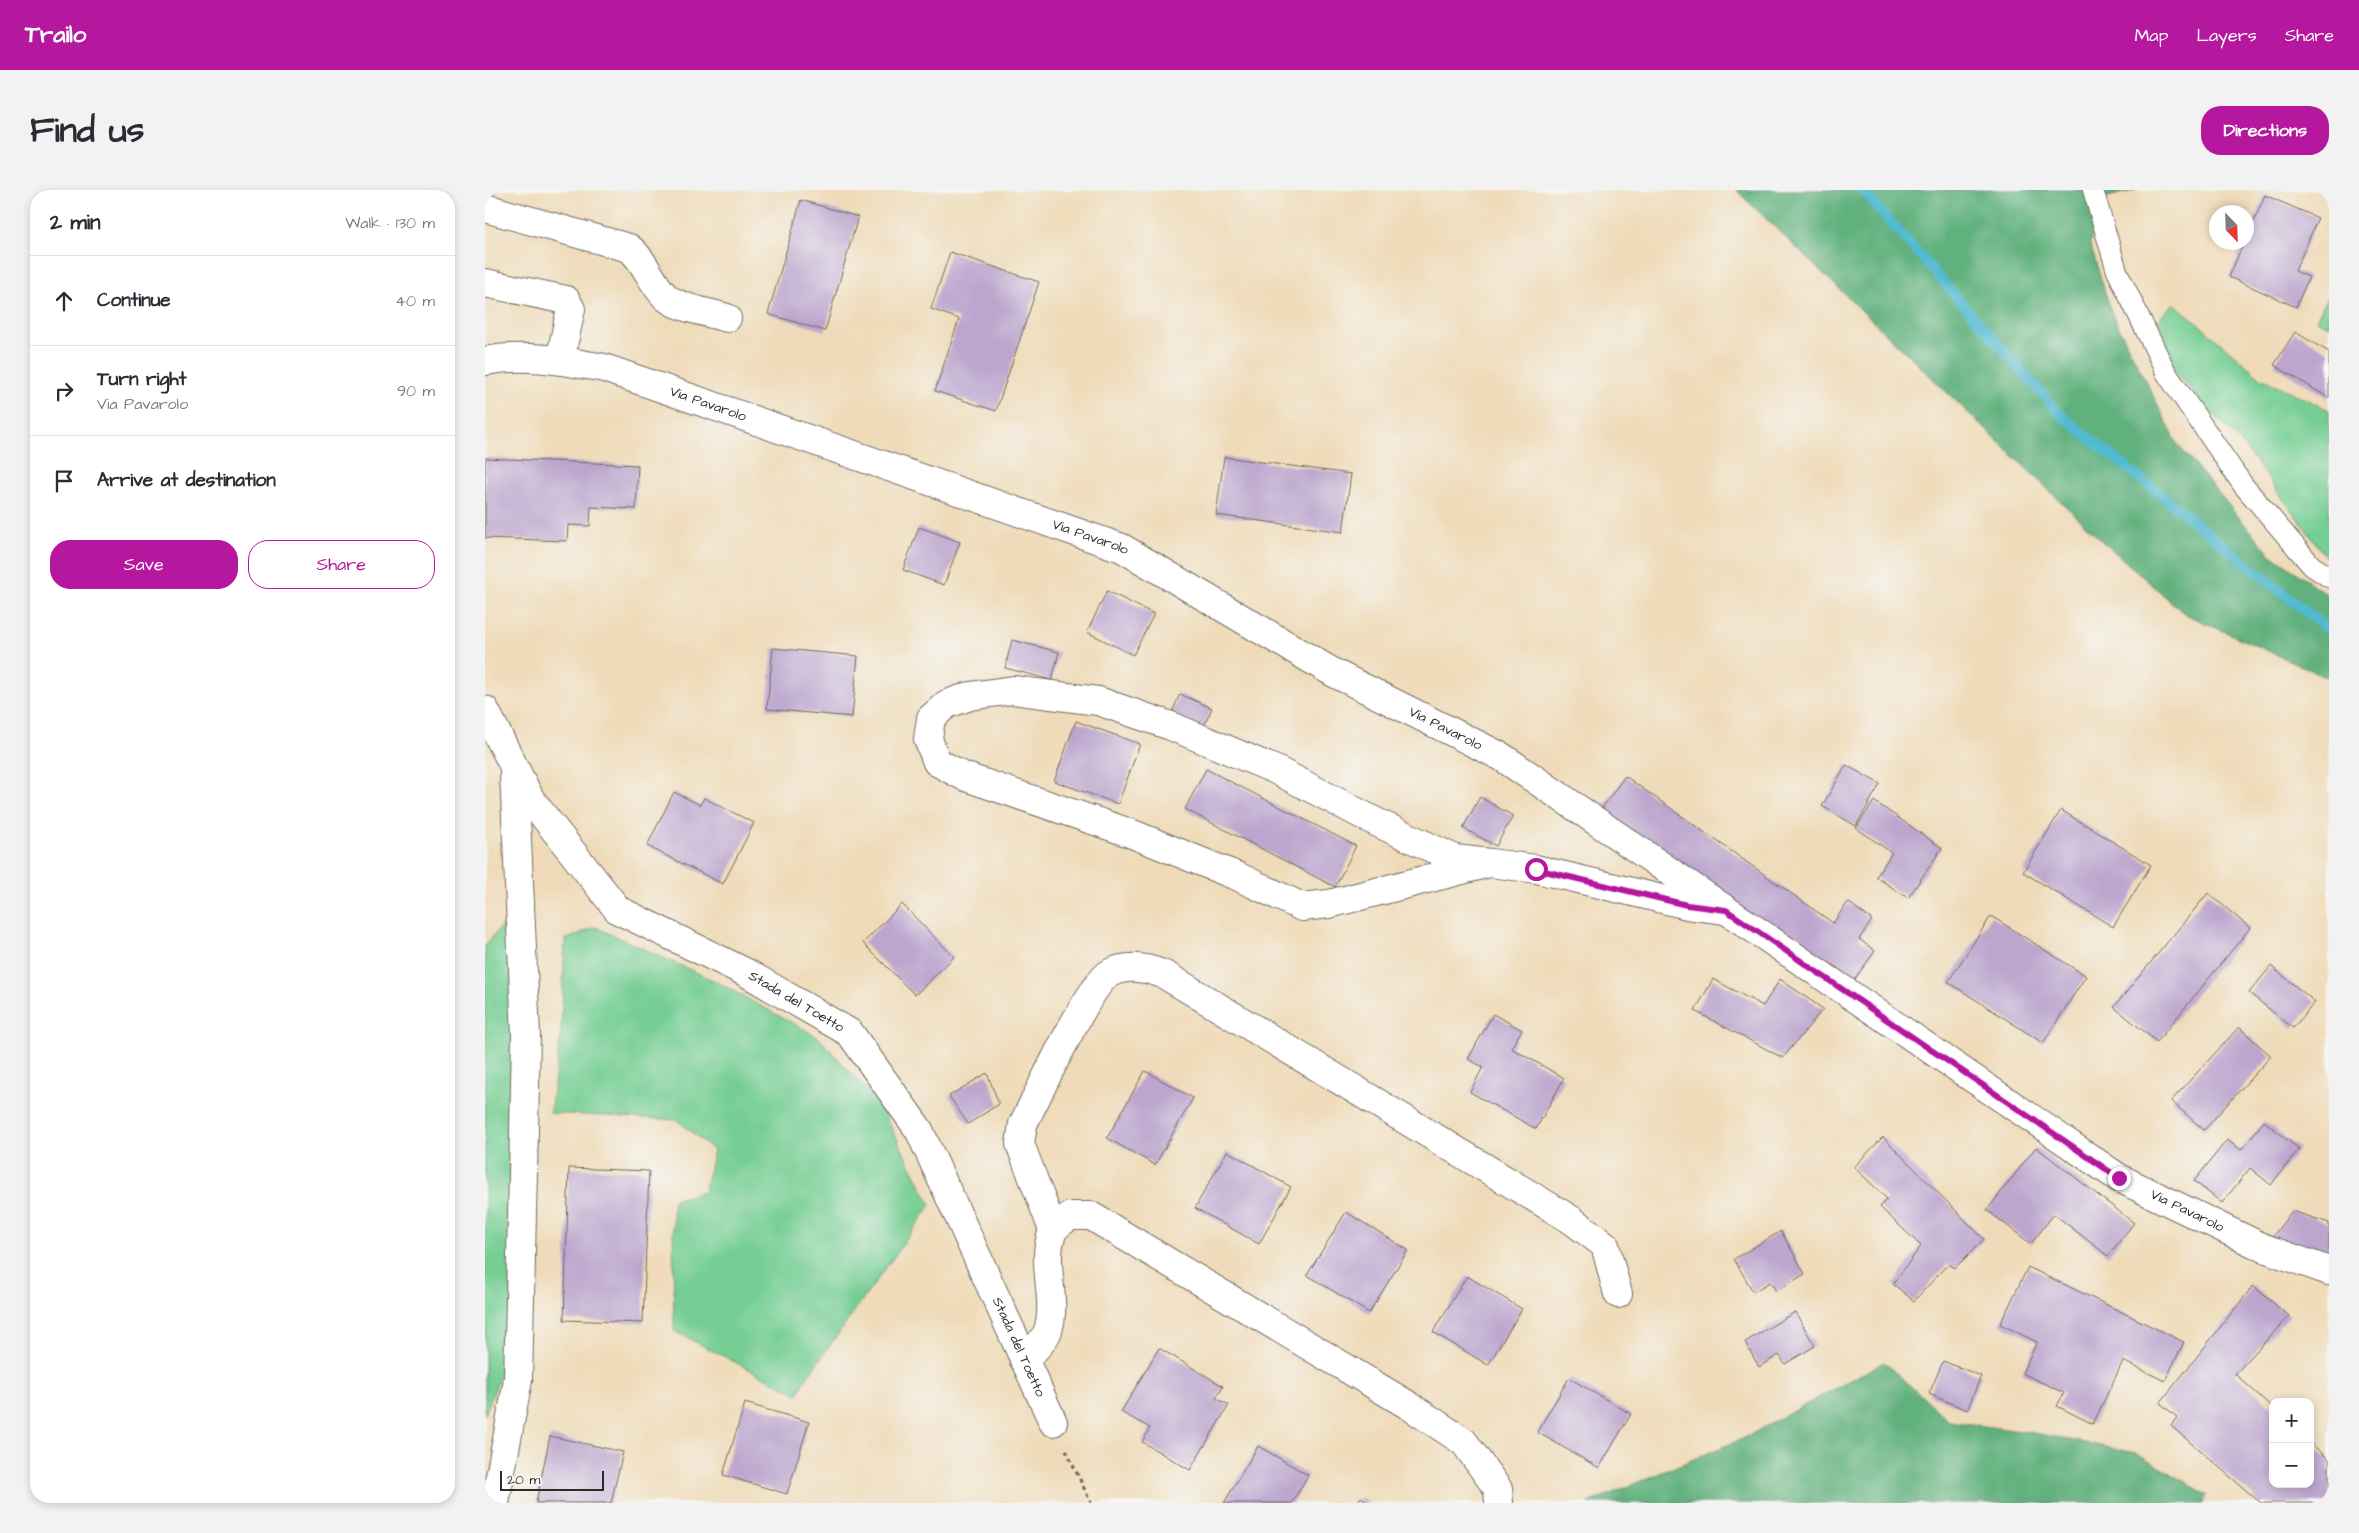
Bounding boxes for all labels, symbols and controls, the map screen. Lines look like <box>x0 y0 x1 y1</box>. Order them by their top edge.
text: Trailo <box>25 18 86 52</box>
text: Map <box>2134 23 2168 48</box>
text: Layers <box>2196 23 2257 48</box>
text: Share <box>2285 23 2334 48</box>
text: Find us <box>30 106 144 155</box>
button: Directions <box>2201 106 2329 155</box>
north arrow <box>2209 205 2254 250</box>
text: 2 min <box>50 208 100 237</box>
text: Walk · 130 m <box>345 212 435 234</box>
icon: ahead <box>50 287 78 315</box>
text: Continue <box>97 287 171 314</box>
text: 40 m <box>395 290 435 312</box>
text: Turn right <box>97 366 186 393</box>
icon: right <box>50 377 78 405</box>
text: 90 m <box>397 380 435 402</box>
street label: Via Pavarolo <box>667 382 749 427</box>
text: Via Pavarolo <box>97 393 188 415</box>
icon: arrive <box>50 467 78 495</box>
text: Arrive at destination <box>97 467 276 494</box>
street label: Via Pavarolo <box>1050 515 1133 560</box>
button: Save <box>50 540 238 589</box>
button: Share <box>248 540 435 589</box>
street label: Via Pavarolo <box>1405 702 1486 756</box>
route start <box>1525 858 1548 881</box>
street label: Stada del Toetto <box>745 966 848 1038</box>
route end <box>2108 1167 2131 1190</box>
street label: Via Pavarolo <box>2147 1185 2228 1237</box>
street label: Stada del Toetto <box>987 1294 1050 1400</box>
map controls <box>2269 1398 2314 1488</box>
button: + <box>2269 1398 2314 1443</box>
button: − <box>2269 1443 2314 1488</box>
scale bar <box>500 1468 604 1491</box>
text: 20 m <box>507 1470 540 1490</box>

